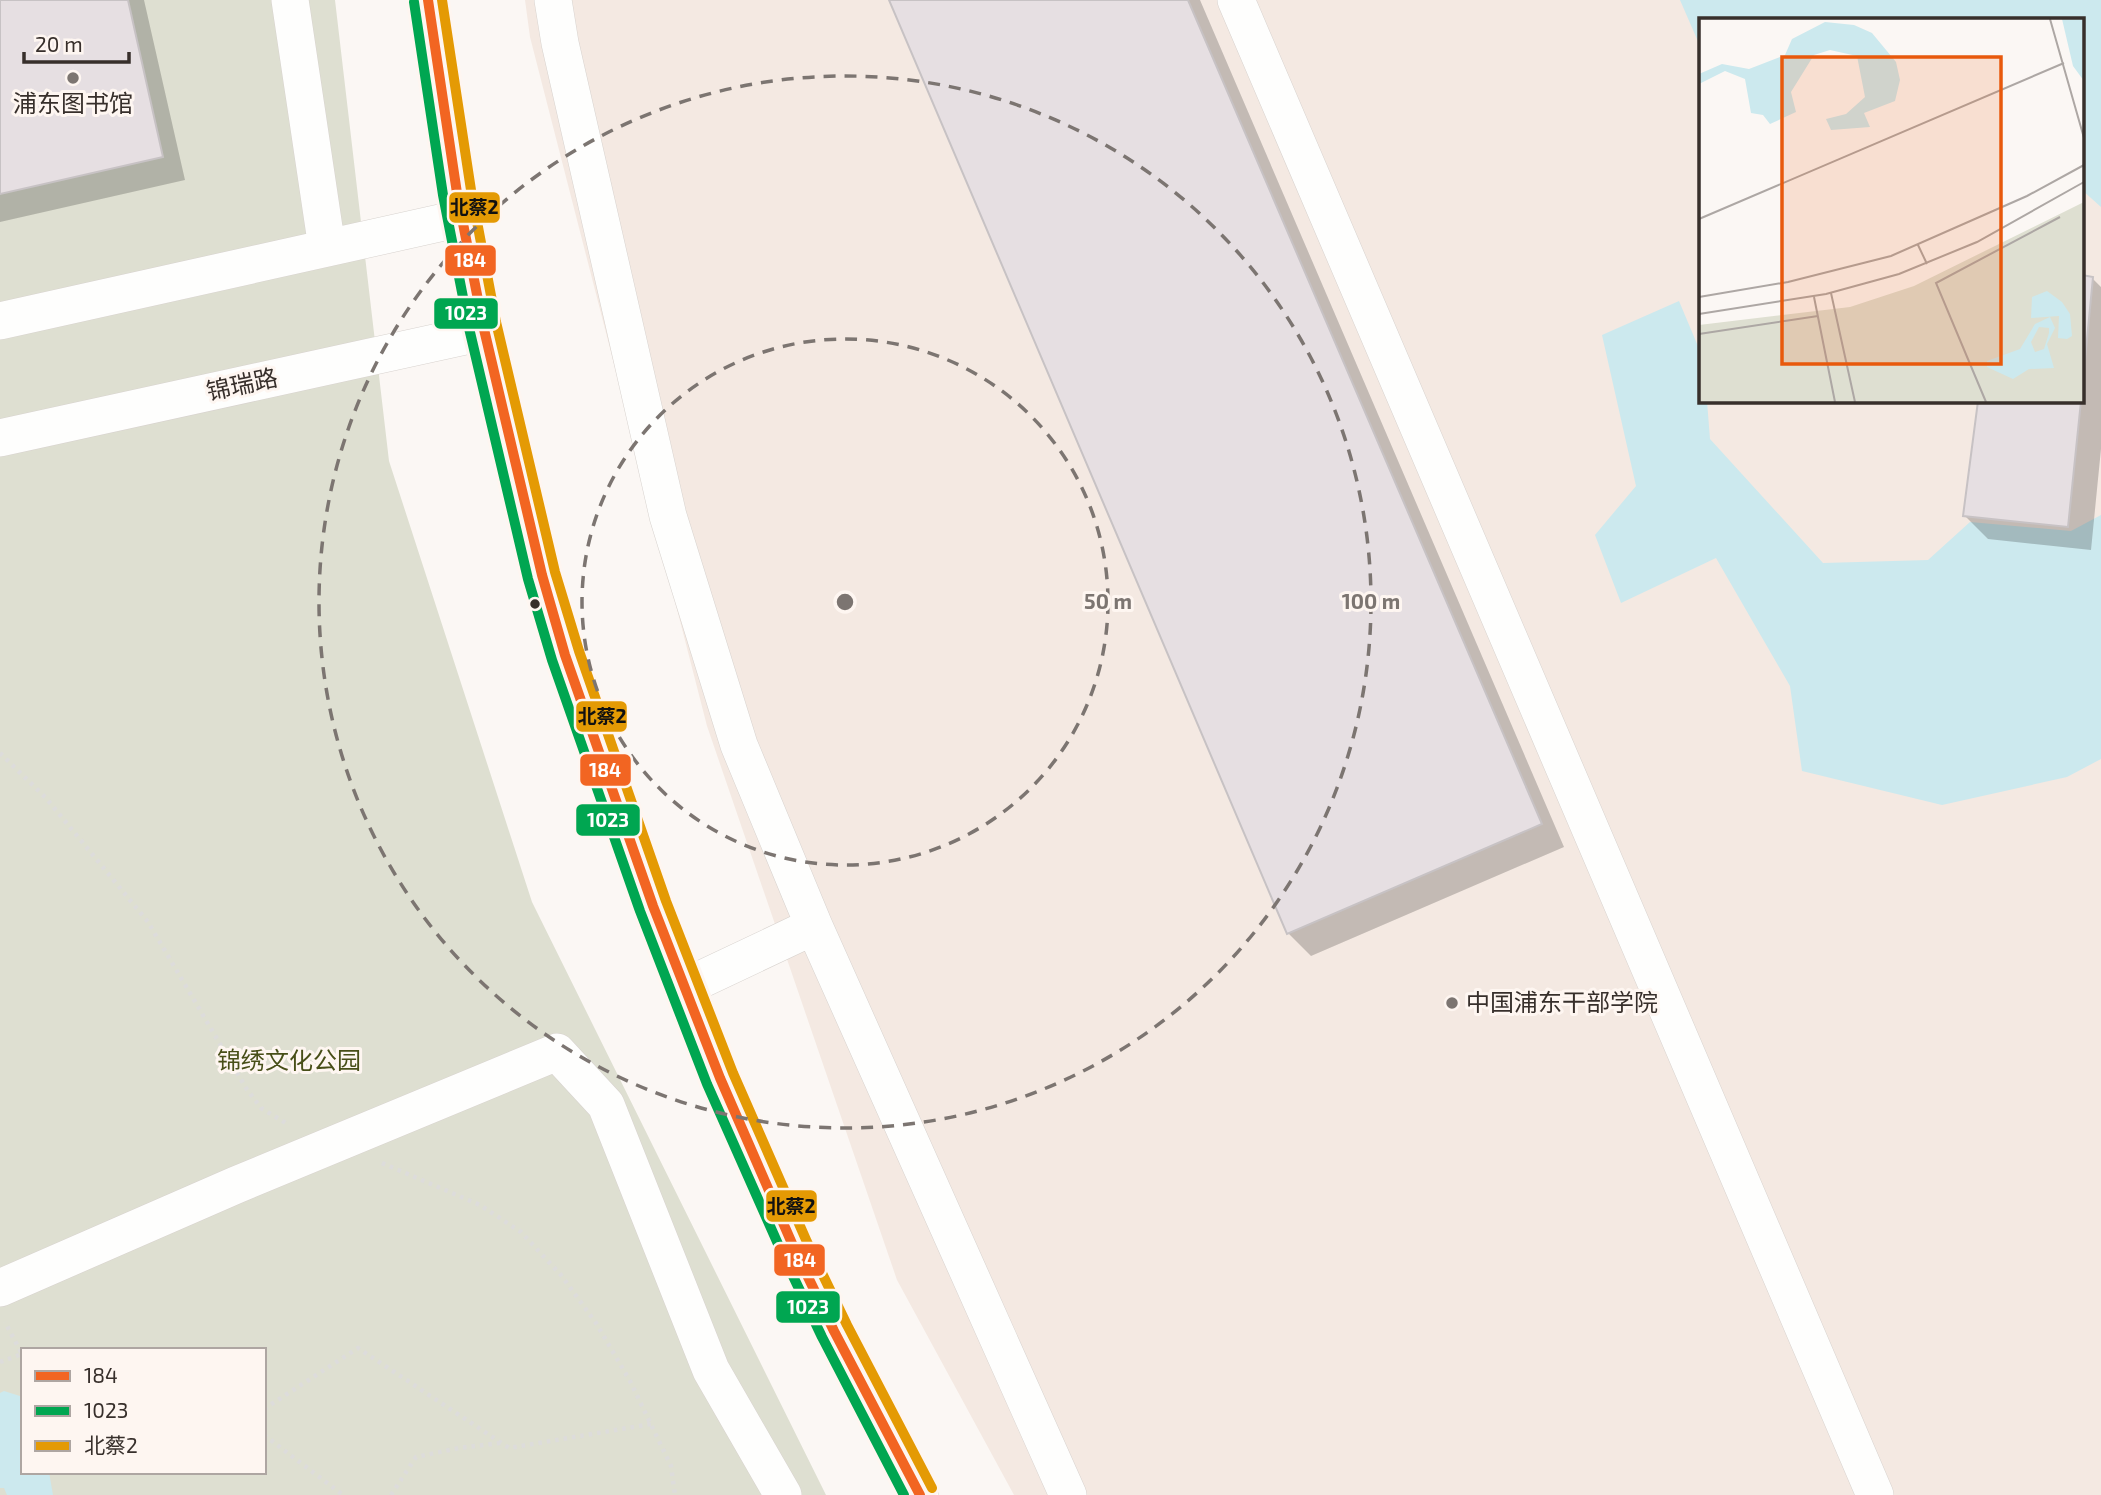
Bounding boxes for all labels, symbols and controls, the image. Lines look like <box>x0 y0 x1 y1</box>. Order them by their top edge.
inset map <box>1699 18 2084 402</box>
scale bar <box>24 21 130 65</box>
text: 20 m <box>35 31 83 56</box>
marker: 浦东图书馆 <box>65 70 81 86</box>
place label: 浦东图书馆 <box>13 88 133 117</box>
line badge: 北蔡2 <box>448 191 501 224</box>
text: 北蔡2 <box>449 195 499 218</box>
line badge: 184 <box>444 244 497 277</box>
text: 184 <box>454 248 486 271</box>
line badge: 1023 <box>433 297 499 330</box>
text: 1023 <box>445 301 487 324</box>
street label: 锦瑞路 <box>203 362 280 405</box>
text: 50 m <box>1084 588 1132 613</box>
text: 100 m <box>1342 588 1400 613</box>
centre of rings <box>833 590 857 614</box>
unlabelled marker <box>528 597 542 611</box>
line badge: 北蔡2 <box>575 700 628 733</box>
text: 北蔡2 <box>577 704 627 727</box>
line badge: 184 <box>579 753 632 787</box>
text: 184 <box>589 758 621 781</box>
line badge: 1023 <box>575 803 641 837</box>
text: 1023 <box>587 808 629 831</box>
place label: 中国浦东干部学院 <box>1466 987 1658 1016</box>
marker: 中国浦东干部学院 <box>1444 995 1460 1011</box>
park label: 锦绣文化公园 <box>217 1045 361 1074</box>
line badge: 北蔡2 <box>765 1189 818 1223</box>
text: 北蔡2 <box>766 1194 816 1217</box>
line badge: 184 <box>773 1243 826 1277</box>
text: 184 <box>784 1248 816 1271</box>
line badge: 1023 <box>775 1290 841 1324</box>
text: 1023 <box>787 1295 829 1318</box>
legend <box>21 1348 266 1474</box>
text: 184 <box>84 1362 118 1387</box>
text: 1023 <box>84 1397 129 1422</box>
text: 北蔡2 <box>84 1432 138 1457</box>

